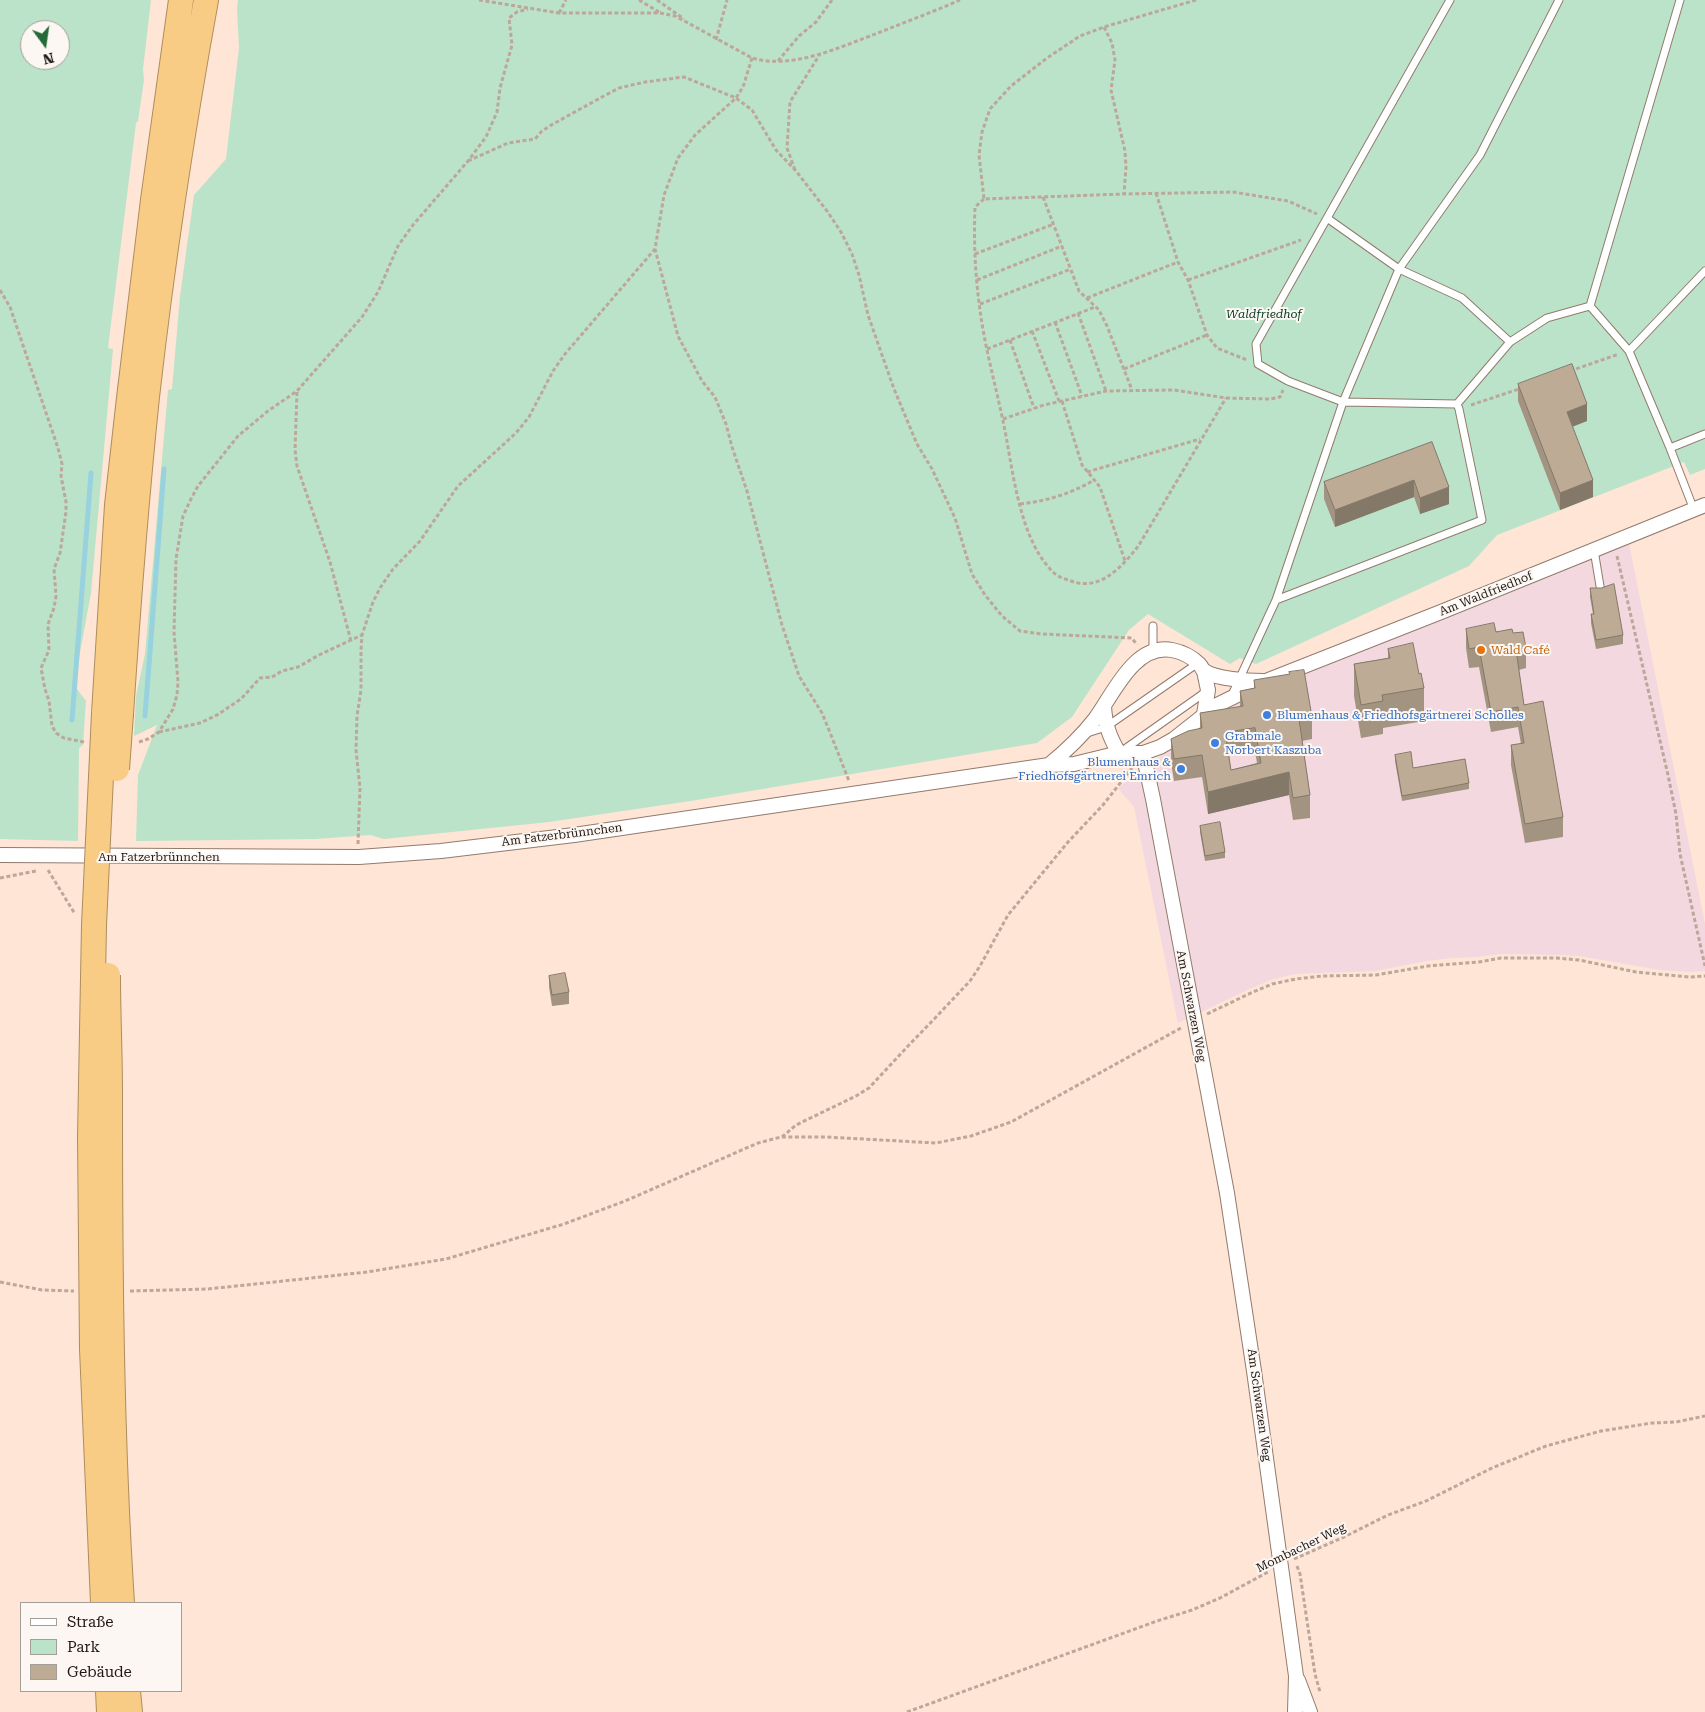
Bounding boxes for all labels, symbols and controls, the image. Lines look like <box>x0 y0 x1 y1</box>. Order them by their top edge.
north arrow <box>20 20 70 70</box>
text: N <box>41 50 56 68</box>
park label: Waldfriedhof <box>1226 307 1302 321</box>
street label: Am Waldfriedhof <box>1437 569 1535 619</box>
place label: Wald Café <box>1491 643 1550 657</box>
marker: Wald Café <box>1475 644 1487 656</box>
place label: Blumenhaus & Friedhofsgärtnerei Scholles <box>1277 708 1524 722</box>
marker: Blumenhaus & Friedhofsgärtnerei Scholles <box>1261 709 1273 721</box>
place label: Grabmale Norbert Kaszuba <box>1225 729 1322 757</box>
marker: Grabmale Norbert Kaszuba <box>1209 737 1221 749</box>
place label: Blumenhaus & Friedhofsgärtnerei Emrich <box>1018 755 1171 783</box>
marker: Blumenhaus & Friedhofsgärtnerei Emrich <box>1175 763 1187 775</box>
street label: Am Fatzerbrünnchen <box>501 820 623 850</box>
street label: Am Fatzerbrünnchen <box>98 850 220 864</box>
street label: Am Schwarzen Weg <box>1173 949 1209 1063</box>
street label: Am Schwarzen Weg <box>1244 1348 1274 1462</box>
street label: Mombacher Weg <box>1254 1520 1348 1576</box>
legend <box>20 1602 182 1692</box>
text: Straße <box>67 1613 114 1631</box>
text: Park <box>67 1638 100 1656</box>
text: Gebäude <box>67 1663 132 1681</box>

